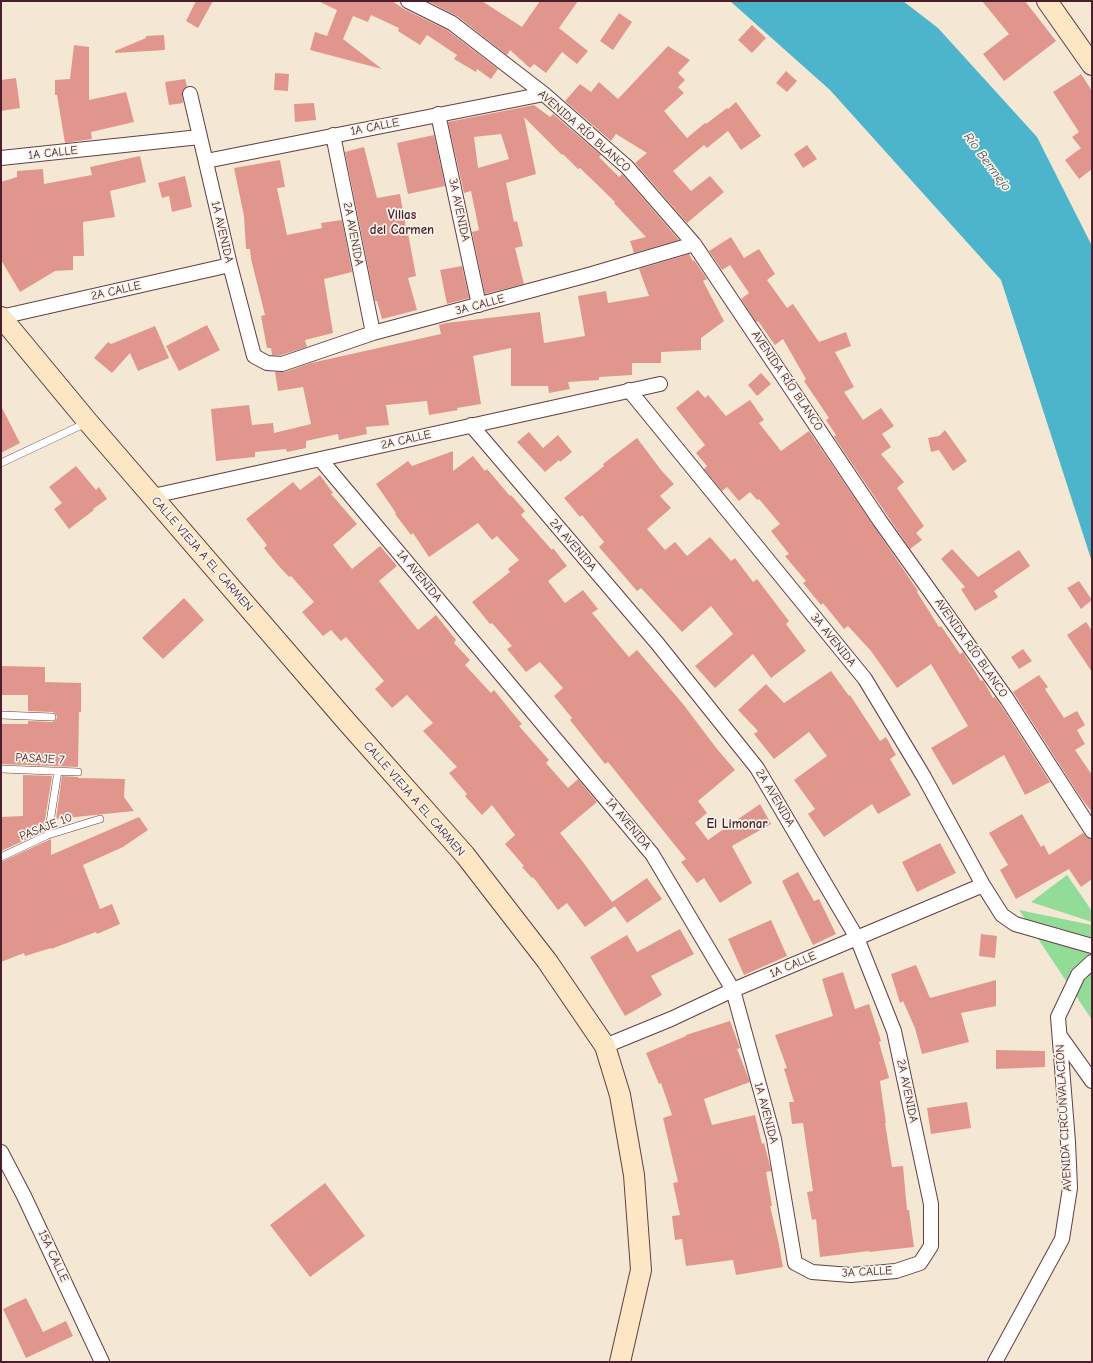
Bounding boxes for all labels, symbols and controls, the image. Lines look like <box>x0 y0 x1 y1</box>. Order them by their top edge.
street label: AVENIDA RÍO BLANCO <box>535 87 633 175</box>
street label: 1A CALLE <box>349 115 401 139</box>
water label: Río Bermejo <box>960 130 1014 194</box>
street label: 1A CALLE <box>28 143 78 163</box>
street label: 3A AVENIDA <box>445 177 473 243</box>
street label: 1A AVENIDA <box>208 200 236 264</box>
street label: 2A AVENIDA <box>340 201 366 267</box>
district label: Villas del Carmen <box>370 207 434 238</box>
street label: 2A CALLE <box>90 278 142 304</box>
street label: 3A CALLE <box>454 291 506 319</box>
street label: AVENIDA RÍO BLANCO <box>748 328 826 434</box>
street label: 2A CALLE <box>380 427 432 453</box>
street label: CALLE VIEJA A EL CARMEN <box>148 494 256 614</box>
street label: 2A AVENIDA <box>546 516 600 574</box>
street label: 1A AVENIDA <box>393 547 445 605</box>
street label: AVENIDA RÍO BLANCO <box>931 596 1011 700</box>
street label: 3A AVENIDA <box>807 610 859 670</box>
street label: CALLE VIEJA A EL CARMEN <box>360 739 468 859</box>
street label: PASAJE 7 <box>15 751 65 767</box>
street label: 2A AVENIDA <box>752 767 798 829</box>
street label: 1A AVENIDA <box>602 795 654 853</box>
street label: PASAJE 10 <box>17 810 75 844</box>
district label: El Limonar <box>706 816 768 832</box>
street label: 1A CALLE <box>767 949 819 981</box>
street label: AVENIDA CIRCUNVALACIÓN <box>1053 1044 1075 1192</box>
street label: 2A AVENIDA <box>893 1058 921 1124</box>
street label: 1A AVENIDA <box>751 1081 781 1145</box>
street label: 15A CALLE <box>35 1228 71 1284</box>
street label: 3A CALLE <box>841 1263 893 1281</box>

